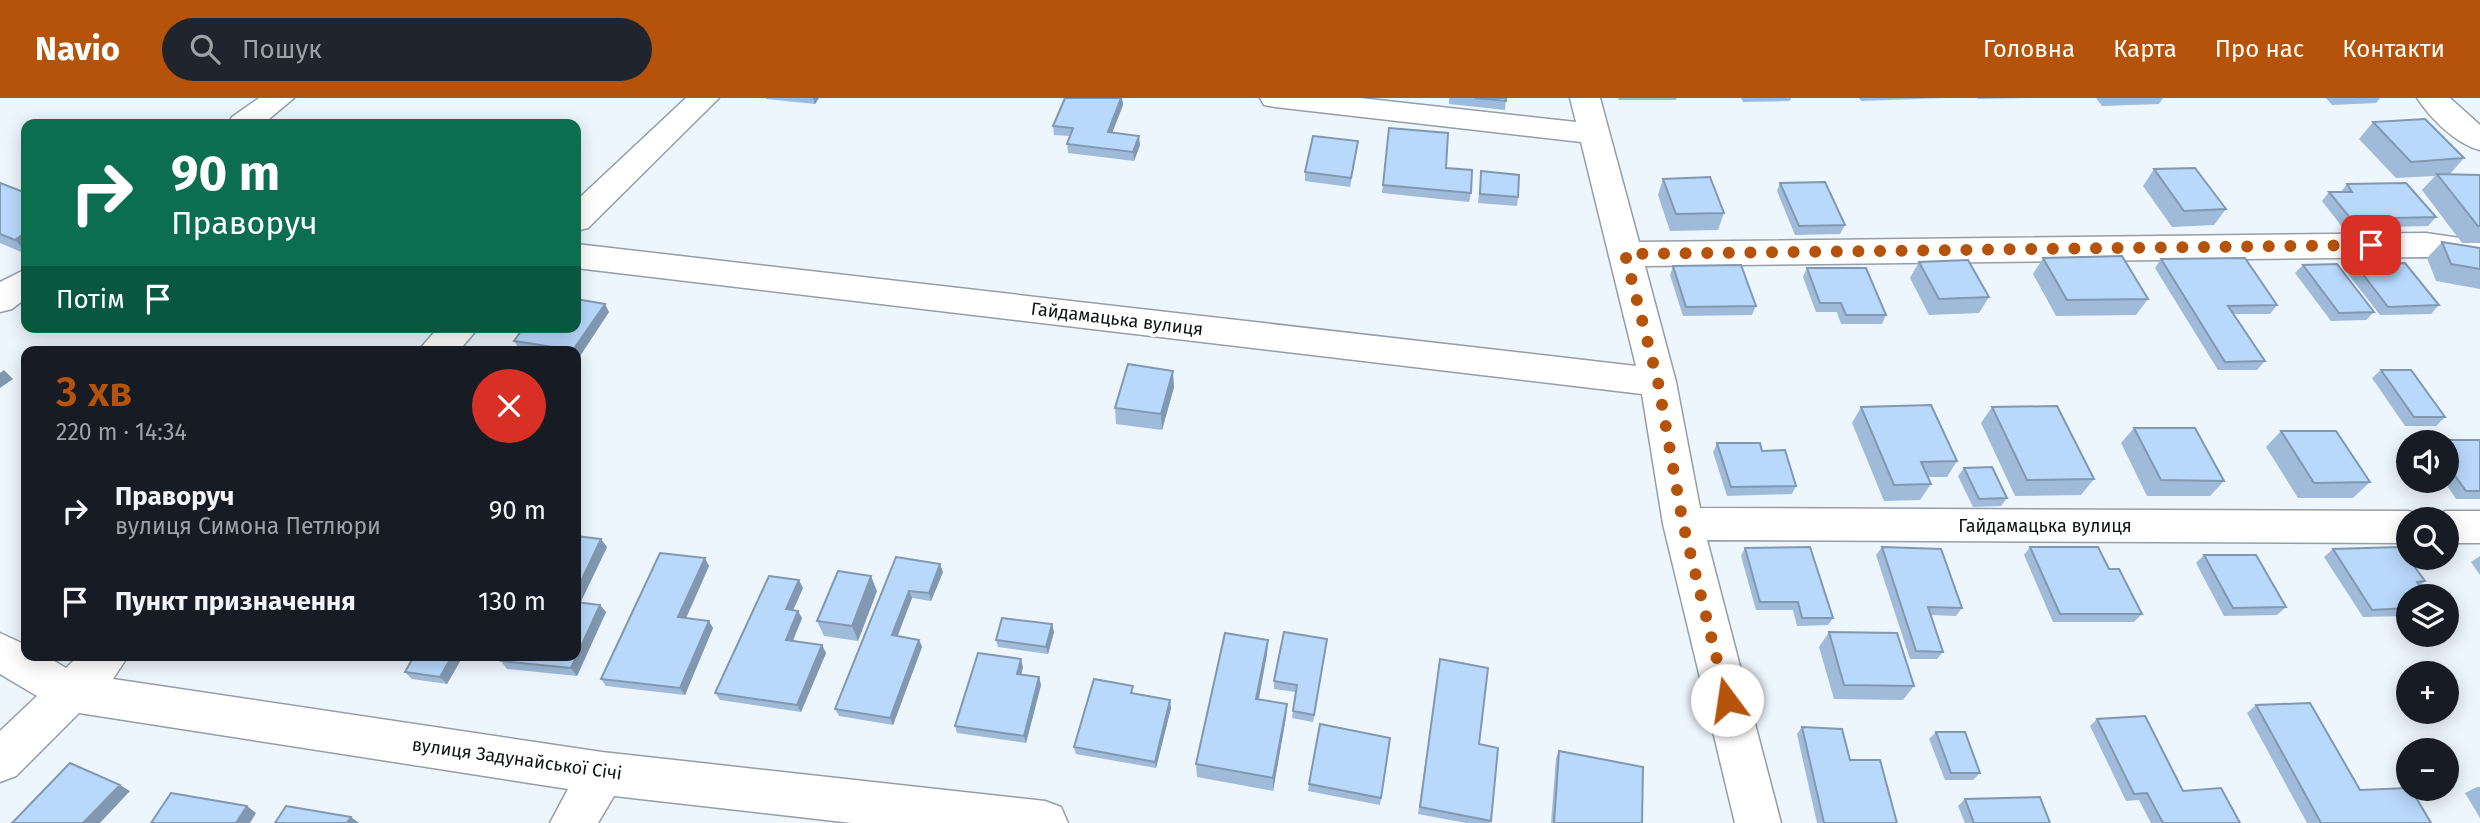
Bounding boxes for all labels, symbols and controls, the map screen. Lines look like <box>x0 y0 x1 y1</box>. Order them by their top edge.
search box <box>162 18 652 81</box>
text: Navio <box>35 29 120 69</box>
icon: search <box>186 30 224 68</box>
text: Пошук <box>242 34 322 65</box>
text: Головна <box>1983 35 2075 63</box>
text: Карта <box>2113 35 2177 63</box>
text: Про нас <box>2215 35 2304 63</box>
text: Контакти <box>2342 35 2445 63</box>
text: 90 m <box>171 144 280 203</box>
icon: right <box>56 147 147 238</box>
text: Праворуч <box>171 204 318 242</box>
pin <box>2341 215 2401 275</box>
icon: arrive <box>2352 226 2390 264</box>
icon: arrive <box>139 280 177 318</box>
text: Потім <box>56 284 125 315</box>
street label: Гайдамацька вулиця <box>1030 298 1204 340</box>
text: 3 хв <box>56 367 133 417</box>
button: close <box>472 369 546 443</box>
text: 220 m · 14:34 <box>56 418 187 446</box>
map controls <box>2396 430 2459 801</box>
button: sound <box>2396 430 2459 493</box>
text: Праворуч <box>115 481 234 512</box>
icon: right <box>56 492 94 530</box>
text: 90 m <box>489 495 546 526</box>
button: search <box>2396 507 2459 570</box>
text: вулиця Симона Петлюри <box>115 512 381 540</box>
street label: Гайдамацька вулиця <box>1958 515 2132 537</box>
icon: arrive <box>56 583 94 621</box>
button: layers <box>2396 584 2459 647</box>
text: Пункт призначення <box>115 586 356 617</box>
text: 130 m <box>478 586 546 617</box>
button: + <box>2396 661 2459 724</box>
position arrow <box>1690 663 1764 737</box>
street label: вулиця Задунайської Січі <box>411 733 623 785</box>
button: − <box>2396 738 2459 801</box>

